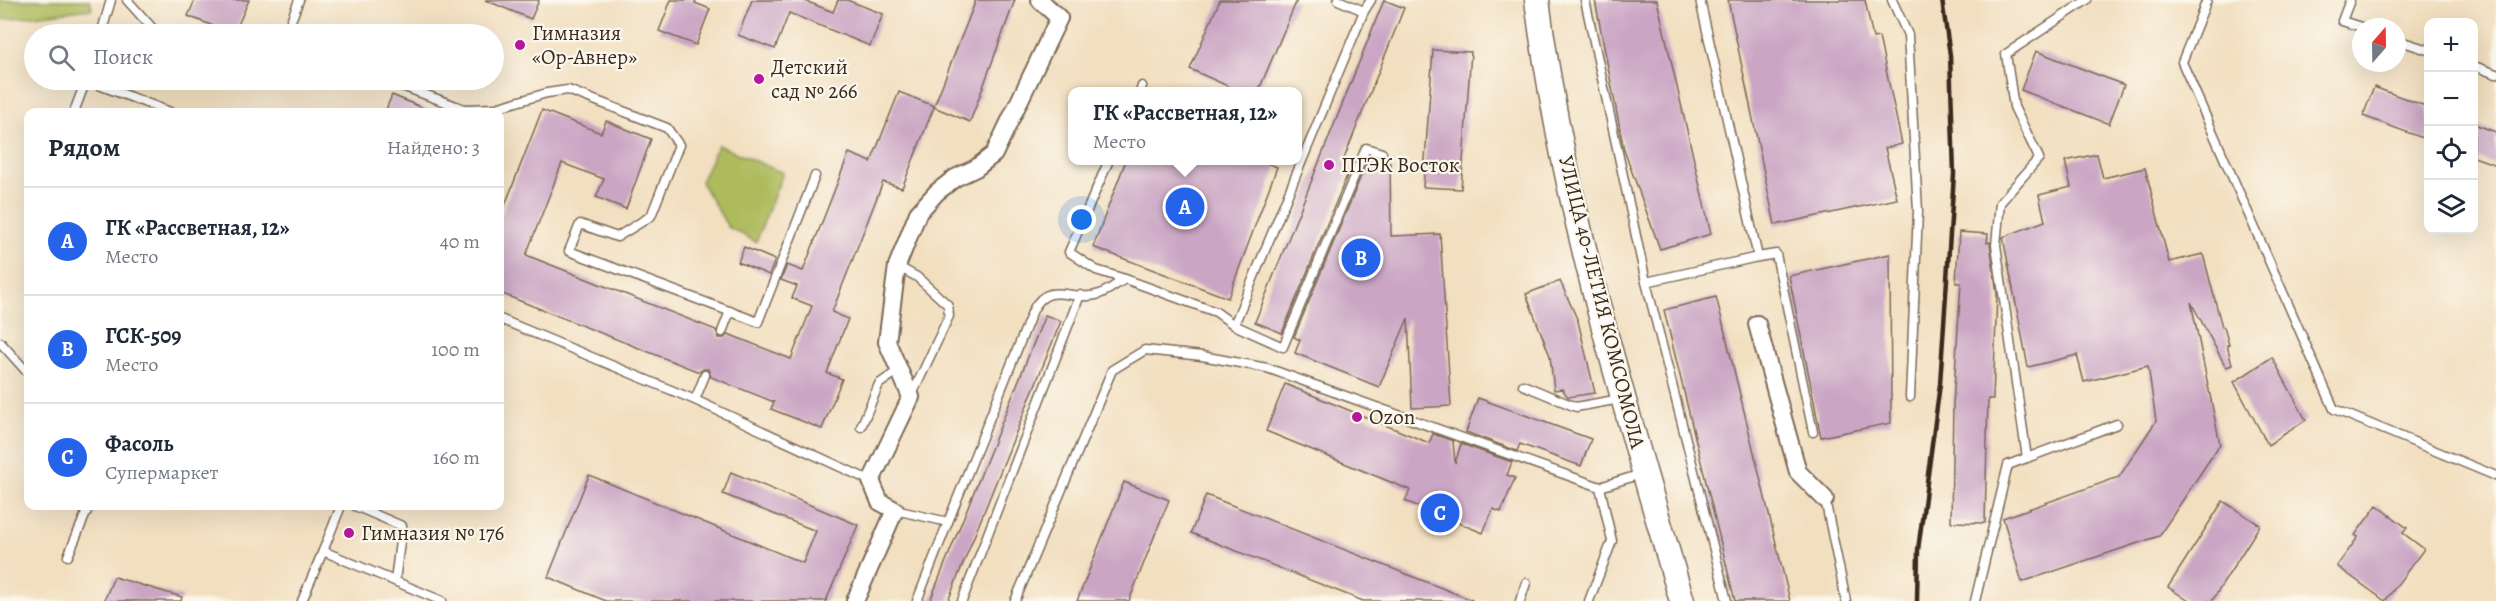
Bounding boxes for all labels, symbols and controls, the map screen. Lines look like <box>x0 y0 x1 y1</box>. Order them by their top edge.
north arrow <box>2352 18 2406 72</box>
map controls <box>2424 18 2478 234</box>
button: + <box>2424 18 2478 72</box>
place label: Гимназия «Ор-Авнер» <box>532 19 637 71</box>
search box <box>24 24 504 90</box>
marker: Гимназия «Ор-Авнер» <box>513 38 527 52</box>
icon: search <box>45 41 78 74</box>
text: Поиск <box>93 42 153 72</box>
place label: Детский сад № 266 <box>771 53 858 105</box>
marker: Детский сад № 266 <box>752 72 766 86</box>
button: − <box>2424 72 2478 126</box>
popup <box>1068 87 1302 165</box>
text: ГК «Рассветная, 12» <box>1093 98 1277 128</box>
button: locate <box>2424 126 2478 180</box>
text: Место <box>1093 128 1146 155</box>
text: Рядом <box>48 130 120 165</box>
text: Найдено: 3 <box>387 134 480 161</box>
place label: ПГЭК Восток <box>1341 151 1460 179</box>
street label: УЛИЦА 40-ЛЕТИЯ КОМСОМОЛА <box>1552 153 1652 452</box>
marker: ПГЭК Восток <box>1322 158 1336 172</box>
button: layers <box>2424 180 2478 234</box>
pin: A <box>1166 184 1204 230</box>
your location <box>1067 205 1096 234</box>
text: ГК «Рассветная, 12» <box>105 213 290 243</box>
text: A <box>61 228 74 255</box>
text: 40 m <box>440 228 480 255</box>
pin: B <box>1342 236 1380 280</box>
text: Место <box>105 243 158 270</box>
text: ГСК-509 <box>105 321 181 351</box>
text: B <box>61 336 74 363</box>
text: 100 m <box>431 336 480 363</box>
text: Место <box>105 351 158 378</box>
place label: Ozon <box>1369 403 1415 431</box>
marker: Ozon <box>1350 410 1364 424</box>
text: Фасоль <box>105 429 174 459</box>
text: C <box>61 444 74 471</box>
text: 160 m <box>433 444 480 471</box>
text: Супермаркет <box>105 459 219 486</box>
pin: C <box>1420 490 1460 536</box>
place label: Гимназия № 176 <box>361 519 505 547</box>
marker: Гимназия № 176 <box>342 526 356 540</box>

